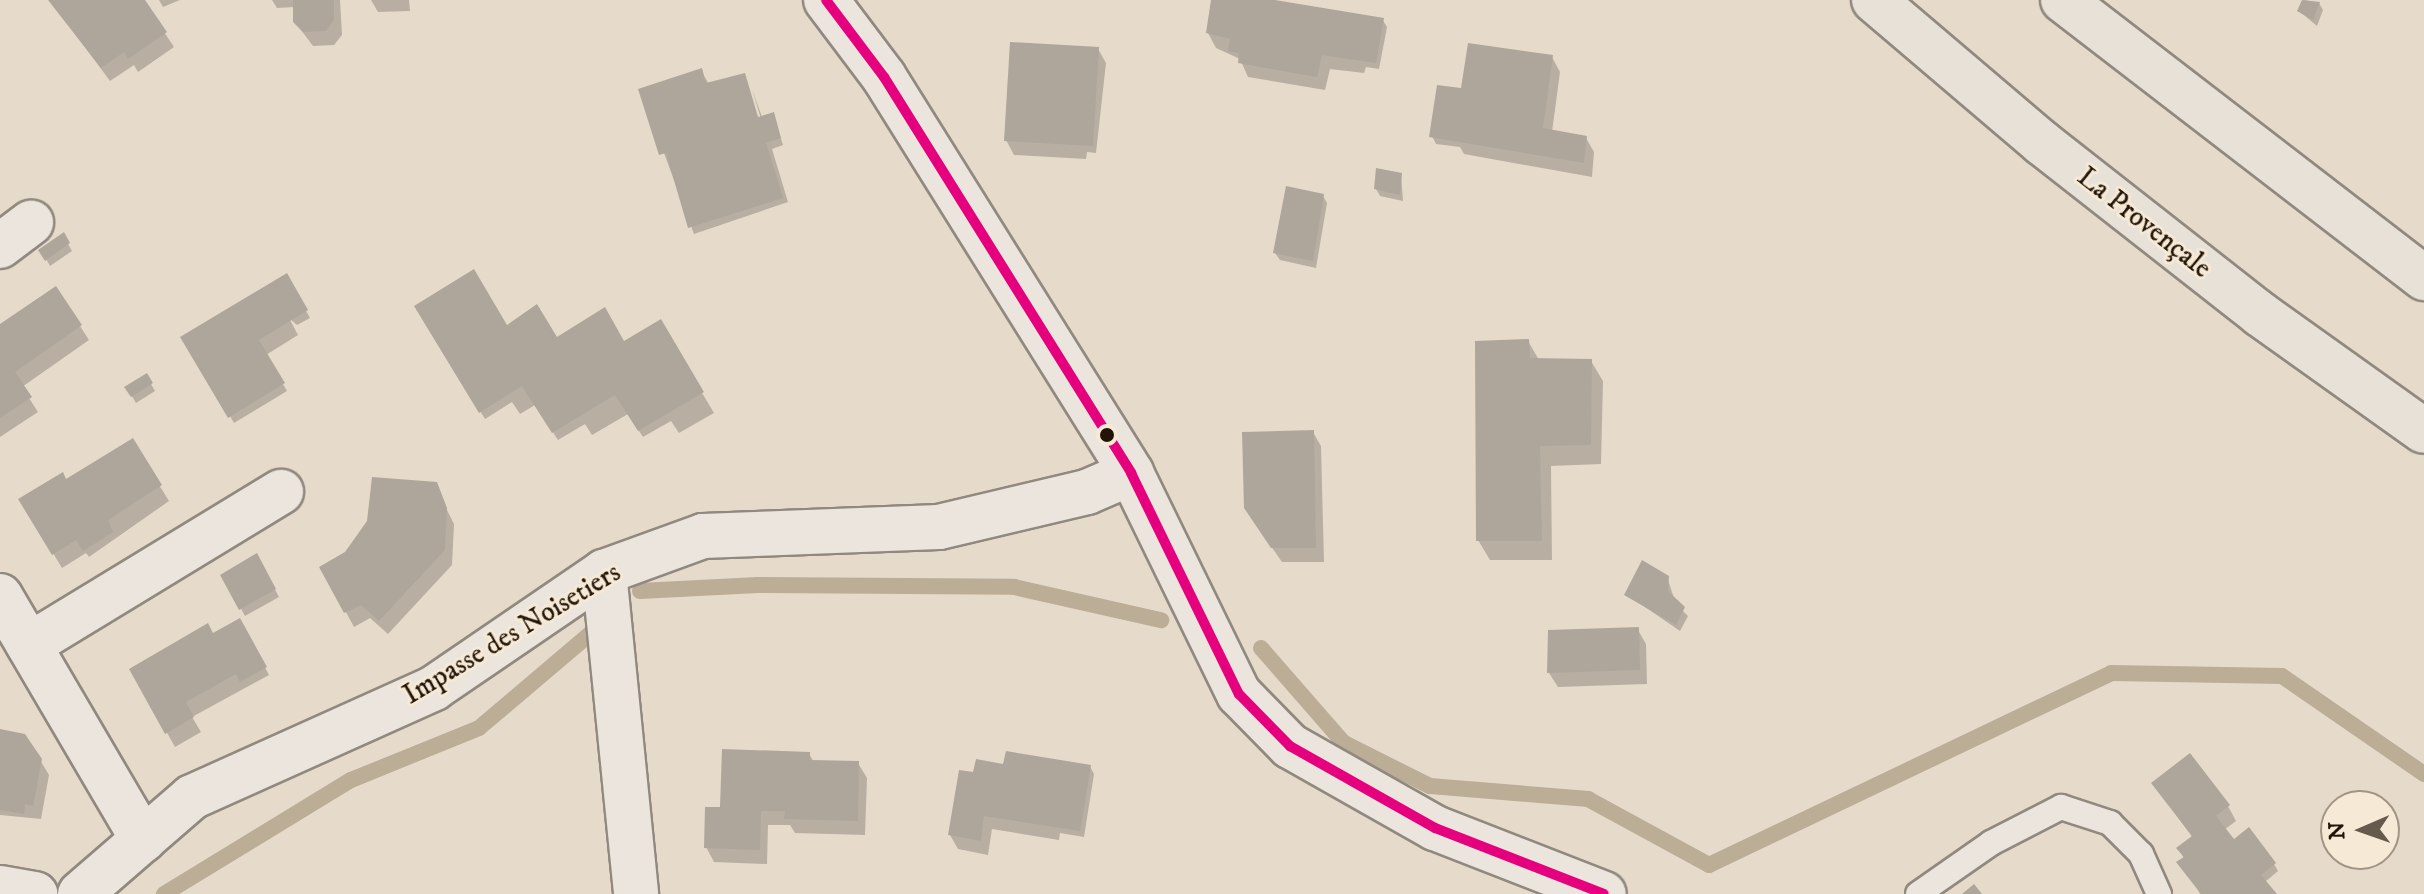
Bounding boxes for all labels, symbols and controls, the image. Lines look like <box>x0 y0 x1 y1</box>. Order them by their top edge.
street label: La Provençale <box>2070 160 2218 286</box>
unlabelled marker <box>1099 427 1115 443</box>
street label: Impasse des Noisetiers <box>397 556 627 712</box>
north arrow <box>2320 790 2400 870</box>
text: N <box>2324 821 2351 840</box>

